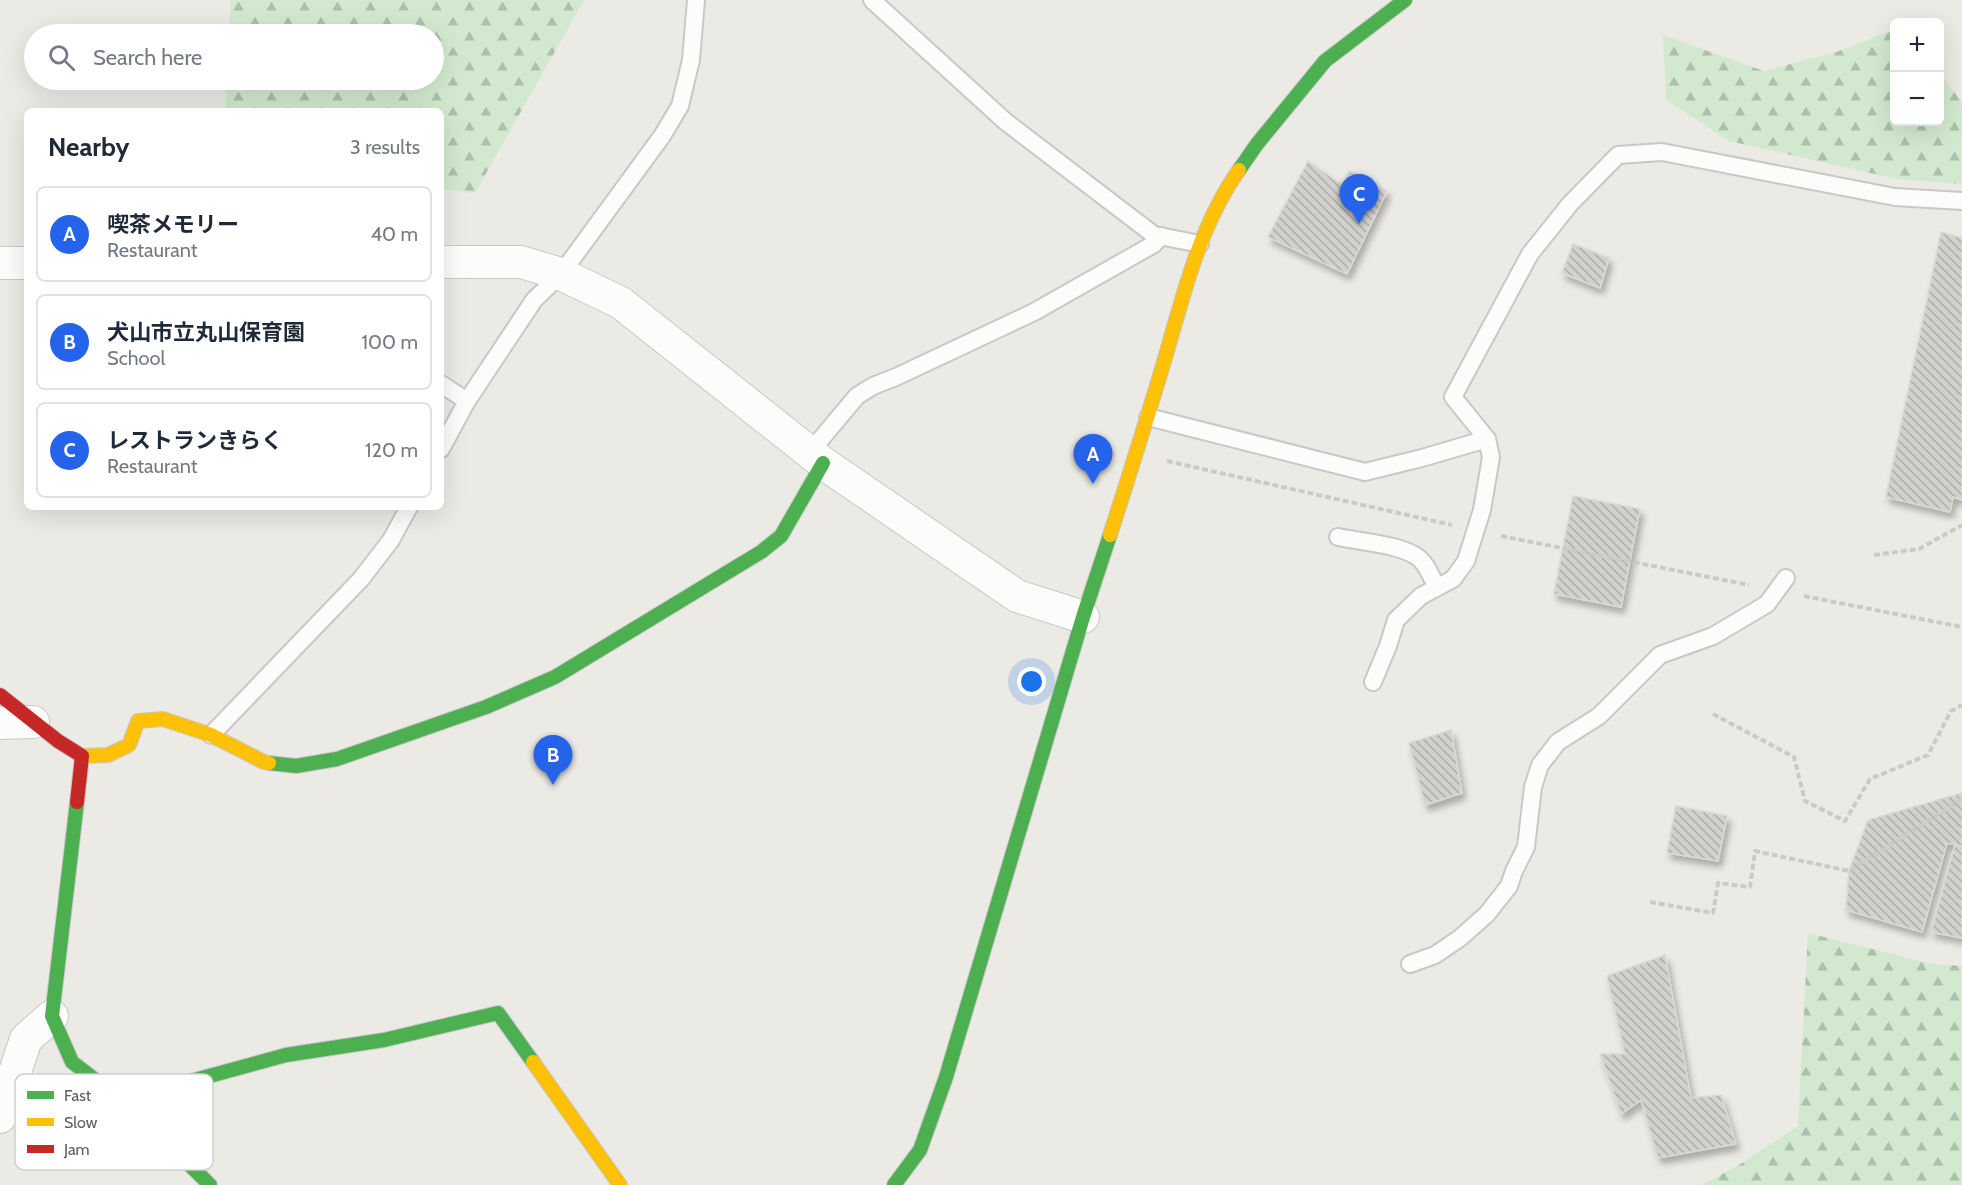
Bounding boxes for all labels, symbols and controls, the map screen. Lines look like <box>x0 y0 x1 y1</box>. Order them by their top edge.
map controls <box>1890 18 1944 126</box>
button: + <box>1890 18 1944 72</box>
search box <box>24 24 444 90</box>
icon: search <box>45 41 78 74</box>
text: Search here <box>93 44 202 71</box>
button: − <box>1890 72 1944 126</box>
text: Nearby <box>48 131 129 163</box>
text: 3 results <box>350 135 420 159</box>
pin: C <box>1340 174 1378 224</box>
text: 喫茶メモリー <box>107 211 239 238</box>
text: A <box>63 222 76 246</box>
text: 40 m <box>370 222 418 246</box>
text: Restaurant <box>107 238 198 262</box>
text: 犬山市立丸山保育園 <box>107 319 305 346</box>
text: B <box>63 330 76 354</box>
text: 100 m <box>362 330 418 354</box>
text: School <box>107 346 165 370</box>
text: レストランきらく <box>107 427 283 454</box>
pin: A <box>1074 434 1112 484</box>
text: C <box>63 438 76 462</box>
text: 120 m <box>365 438 418 462</box>
text: Restaurant <box>107 454 198 478</box>
your location <box>1017 667 1046 696</box>
pin: B <box>534 736 572 785</box>
legend <box>15 1074 213 1170</box>
text: Fast <box>64 1086 92 1105</box>
text: Slow <box>64 1113 98 1132</box>
text: Jam <box>63 1140 90 1159</box>

